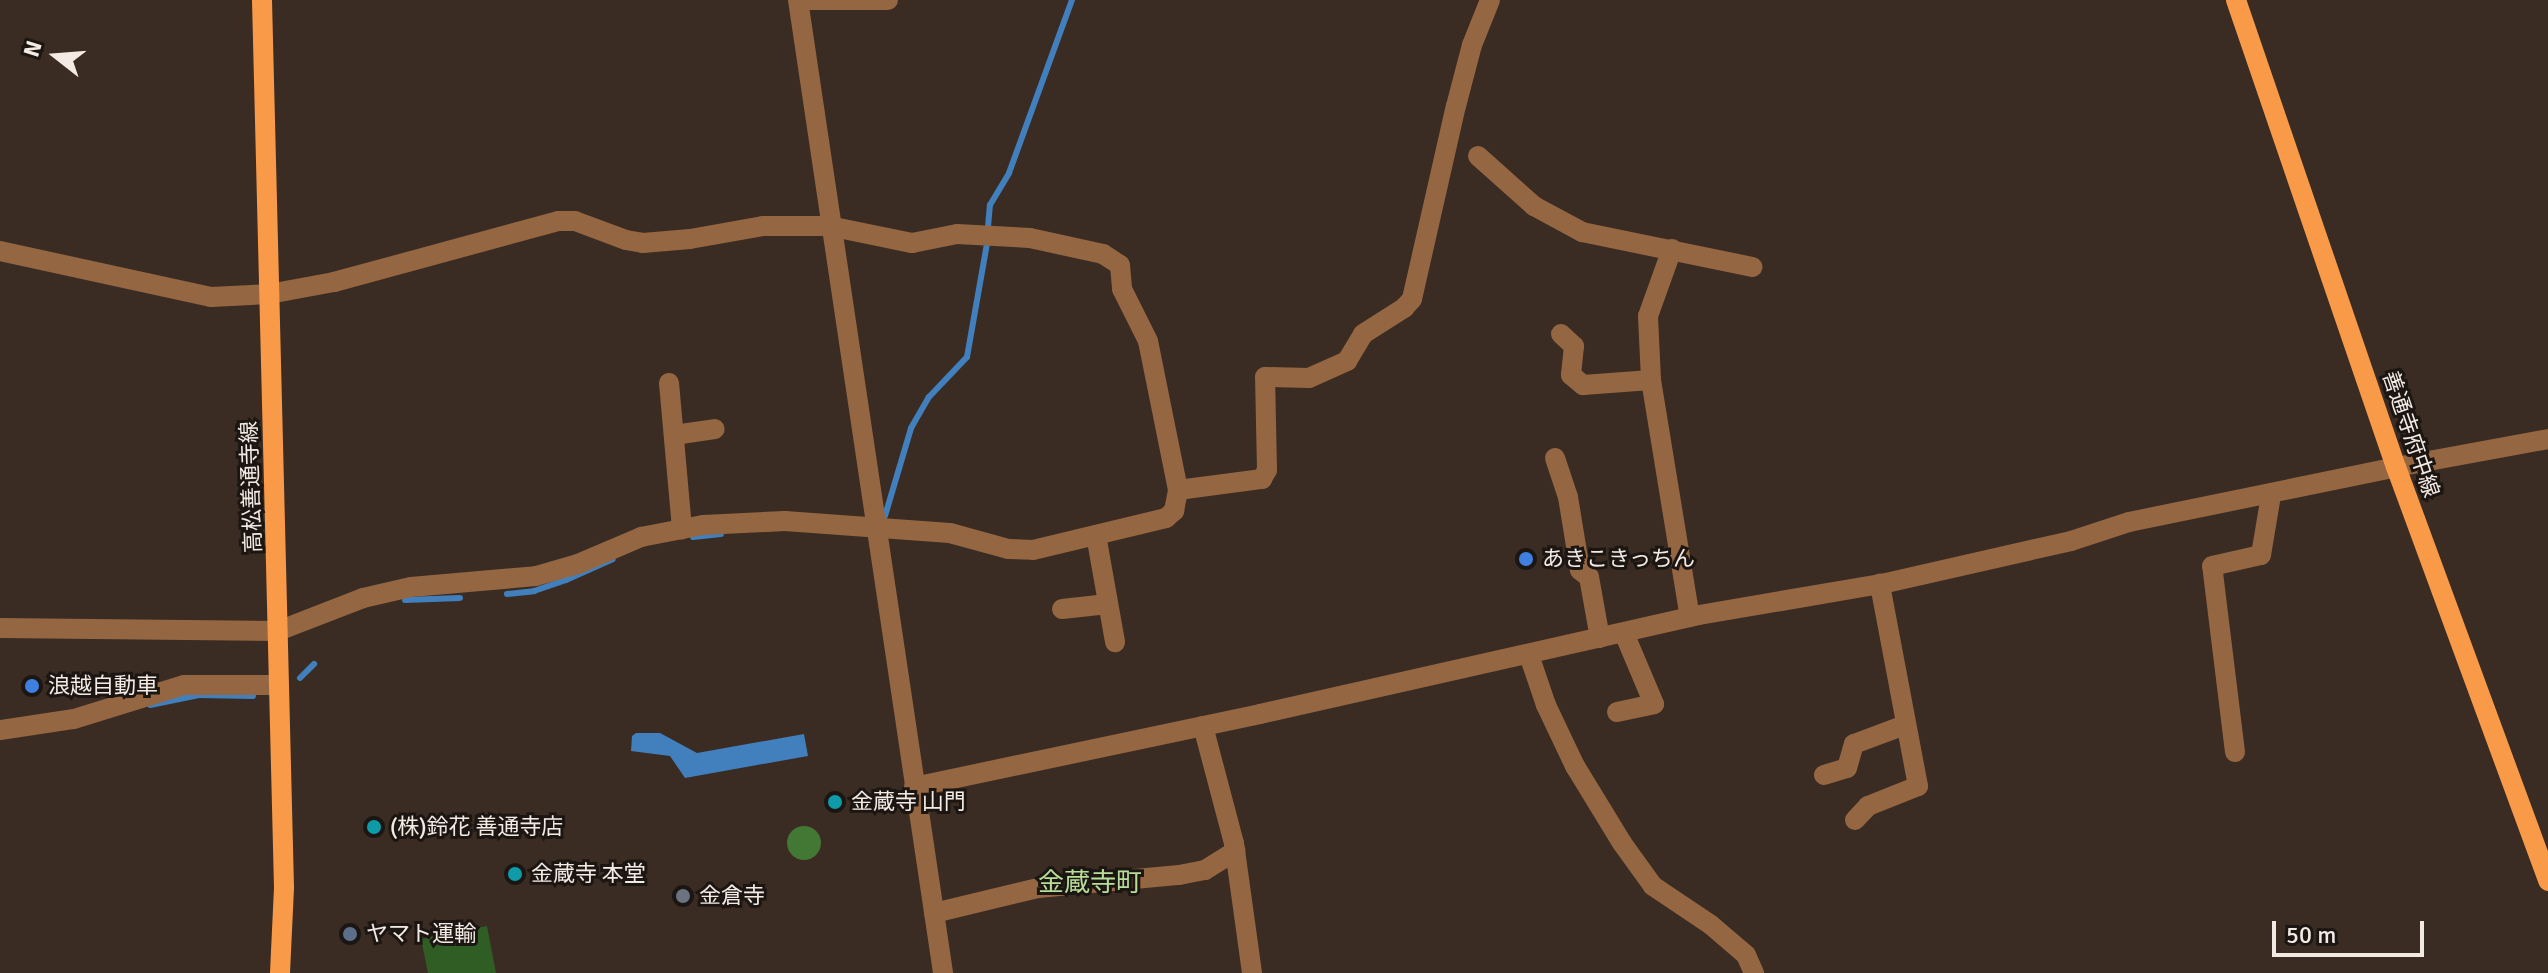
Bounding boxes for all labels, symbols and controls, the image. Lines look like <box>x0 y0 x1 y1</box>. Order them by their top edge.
north arrow <box>16 16 96 96</box>
text: N <box>17 38 48 60</box>
street label: 善通寺府中線 <box>2377 367 2445 501</box>
street label: 高松善通寺線 <box>236 421 266 553</box>
place label: あきこきっちん <box>1542 546 1696 572</box>
marker: あきこきっちん <box>1517 550 1535 568</box>
place label: 浪越自動車 <box>48 673 158 699</box>
marker: 浪越自動車 <box>23 677 41 695</box>
place label: 金蔵寺 山門 <box>851 789 966 815</box>
marker: 金蔵寺 山門 <box>826 793 844 811</box>
place label: (株)鈴花 善通寺店 <box>390 814 563 840</box>
marker: (株)鈴花 善通寺店 <box>365 818 383 836</box>
place label: 金蔵寺 本堂 <box>531 861 646 887</box>
marker: 金蔵寺 本堂 <box>506 865 524 883</box>
district label: 金蔵寺町 <box>1038 868 1142 900</box>
place label: 金倉寺 <box>699 883 765 909</box>
marker: 金倉寺 <box>674 887 692 905</box>
scale bar <box>2276 905 2428 955</box>
text: 50 m <box>2286 920 2336 950</box>
place label: ヤマト運輸 <box>366 921 476 947</box>
marker: ヤマト運輸 <box>341 925 359 943</box>

